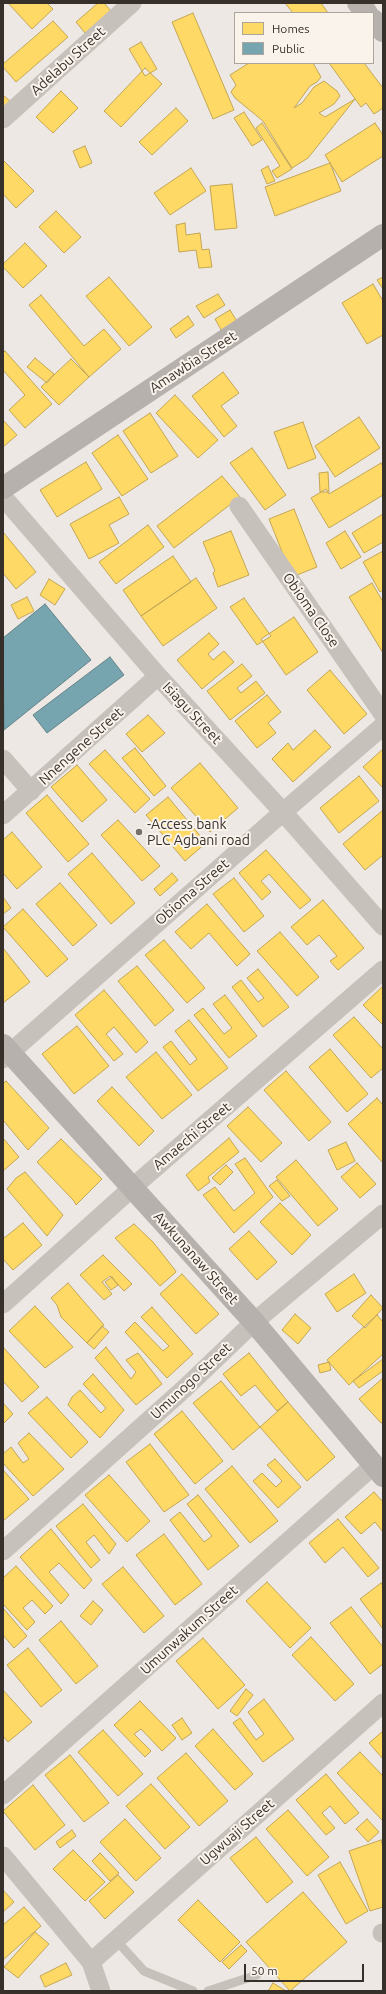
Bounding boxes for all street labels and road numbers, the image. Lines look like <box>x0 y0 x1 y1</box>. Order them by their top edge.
street label: Adelabu Street <box>27 23 109 99</box>
street label: Amawbia Street <box>146 328 240 396</box>
street label: Obioma Close <box>279 569 343 651</box>
street label: Isiagu Street <box>159 679 225 747</box>
street label: Nnengene Street <box>35 704 127 788</box>
street label: Obioma Street <box>152 855 232 929</box>
street label: Amaechi Street <box>150 1099 234 1173</box>
street label: Awkunanaw Street <box>150 1208 242 1308</box>
street label: Umunogo Street <box>147 1339 235 1423</box>
street label: Umunwakum Street <box>137 1582 241 1678</box>
street label: Ugwuaji Street <box>196 1795 278 1869</box>

